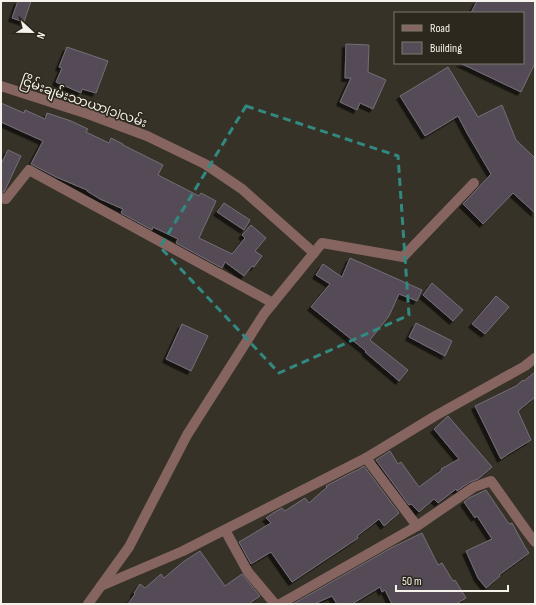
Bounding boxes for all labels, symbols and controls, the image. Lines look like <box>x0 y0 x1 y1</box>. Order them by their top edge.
north arrow <box>12 12 52 52</box>
legend <box>394 12 524 64</box>
text: Road <box>430 21 450 36</box>
text: N <box>34 30 48 41</box>
text: Building <box>430 41 462 56</box>
street label: ငြိမ်းချမ်းသာယာ(၁)လမ်း <box>18 72 149 133</box>
scale bar <box>396 567 508 593</box>
text: 50 m <box>402 574 422 589</box>

